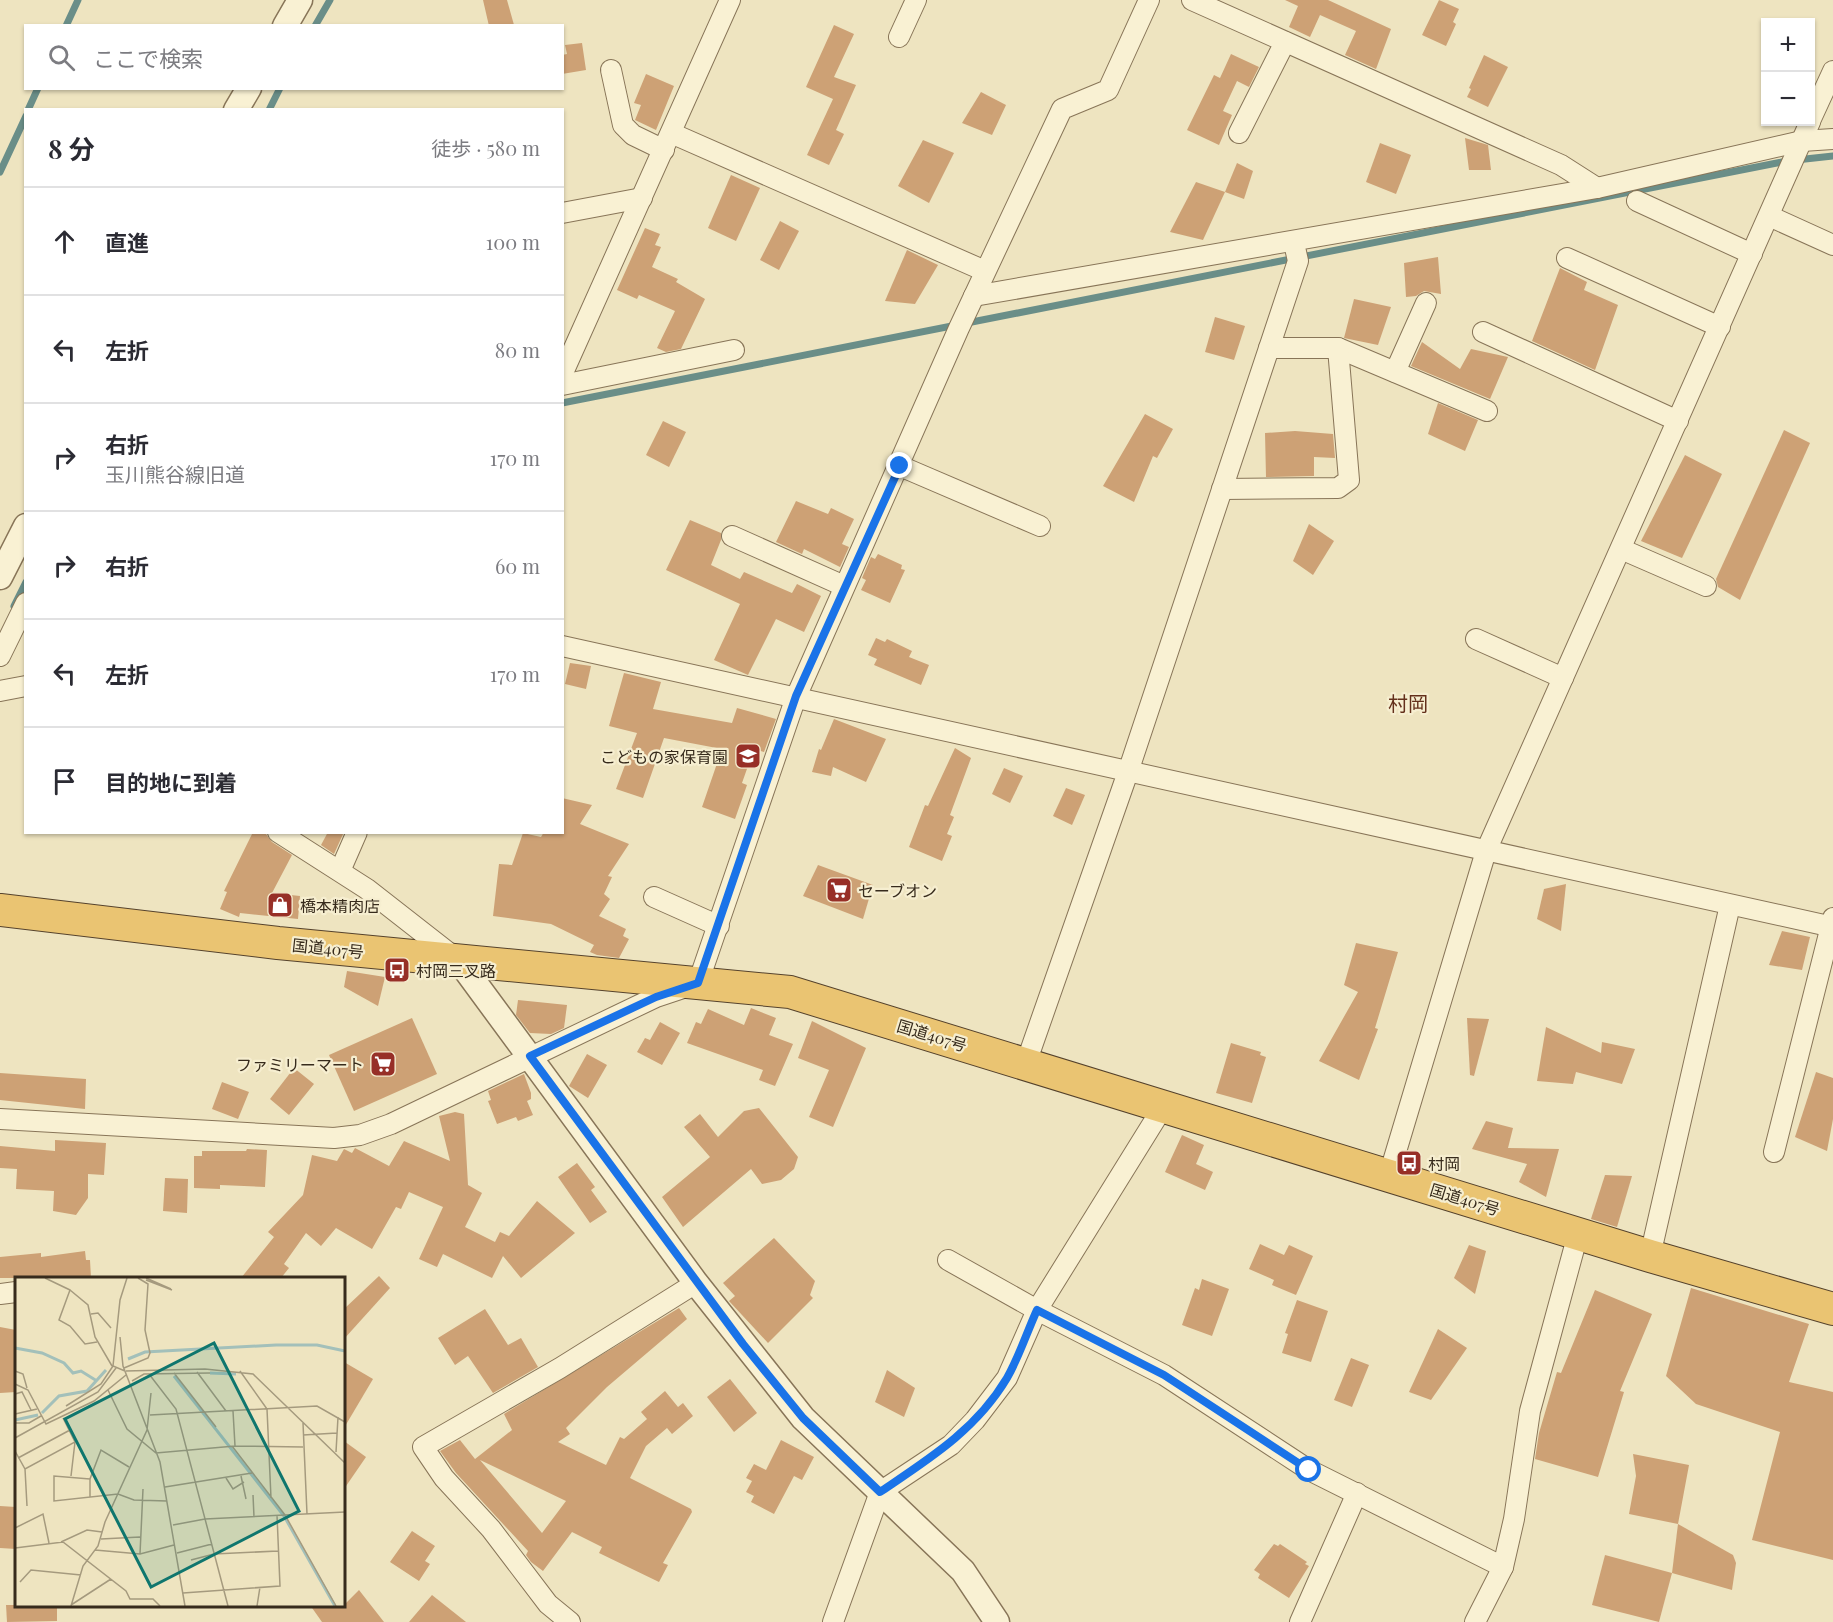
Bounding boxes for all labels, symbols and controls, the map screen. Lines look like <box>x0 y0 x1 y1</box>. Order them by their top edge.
map controls <box>1761 18 1815 126</box>
button: + <box>1761 18 1815 72</box>
search box <box>24 24 564 90</box>
icon: search <box>45 41 78 74</box>
text: ここで検索 <box>93 43 203 73</box>
button: − <box>1761 72 1815 126</box>
text: 8 分 <box>48 131 95 166</box>
text: 徒歩 · 580 m <box>431 134 540 161</box>
icon: ahead <box>48 225 81 258</box>
text: 直進 <box>105 227 149 257</box>
text: 100 m <box>486 228 540 255</box>
icon: left <box>48 333 81 366</box>
text: 左折 <box>105 335 149 365</box>
text: 80 m <box>495 336 540 363</box>
text: 右折 <box>105 429 149 459</box>
icon: right <box>48 441 81 474</box>
text: 170 m <box>490 444 540 471</box>
route end <box>886 452 912 478</box>
text: 玉川熊谷線旧道 <box>105 460 245 487</box>
icon: right <box>48 549 81 582</box>
text: 右折 <box>105 551 149 581</box>
text: 60 m <box>495 552 540 579</box>
icon: left <box>48 657 81 690</box>
text: 左折 <box>105 659 149 689</box>
text: 170 m <box>490 660 540 687</box>
district label: 村岡 <box>1388 689 1428 716</box>
school or university icon: こどもの家保育園 <box>733 741 763 771</box>
place label: こどもの家保育園 <box>600 746 728 767</box>
icon: arrive <box>48 765 81 798</box>
text: 目的地に到着 <box>105 767 237 797</box>
supermarket icon: セーブオン <box>824 875 854 905</box>
place label: セーブオン <box>858 880 937 901</box>
shop icon: 橋本精肉店 <box>265 890 295 920</box>
place label: 橋本精肉店 <box>300 895 380 916</box>
street label: 国道407号 <box>291 934 365 962</box>
bus stop icon: 村岡三叉路 <box>382 955 412 985</box>
place label: 村岡三叉路 <box>416 960 496 981</box>
street label: 国道407号 <box>894 1014 970 1056</box>
supermarket icon: ファミリーマート <box>368 1049 398 1079</box>
place label: ファミリーマート <box>236 1054 364 1075</box>
bus stop icon: 村岡 <box>1394 1148 1424 1178</box>
place label: 村岡 <box>1428 1153 1460 1174</box>
street label: 国道407号 <box>1427 1178 1503 1220</box>
inset map <box>15 1277 345 1607</box>
route start <box>1295 1456 1321 1482</box>

